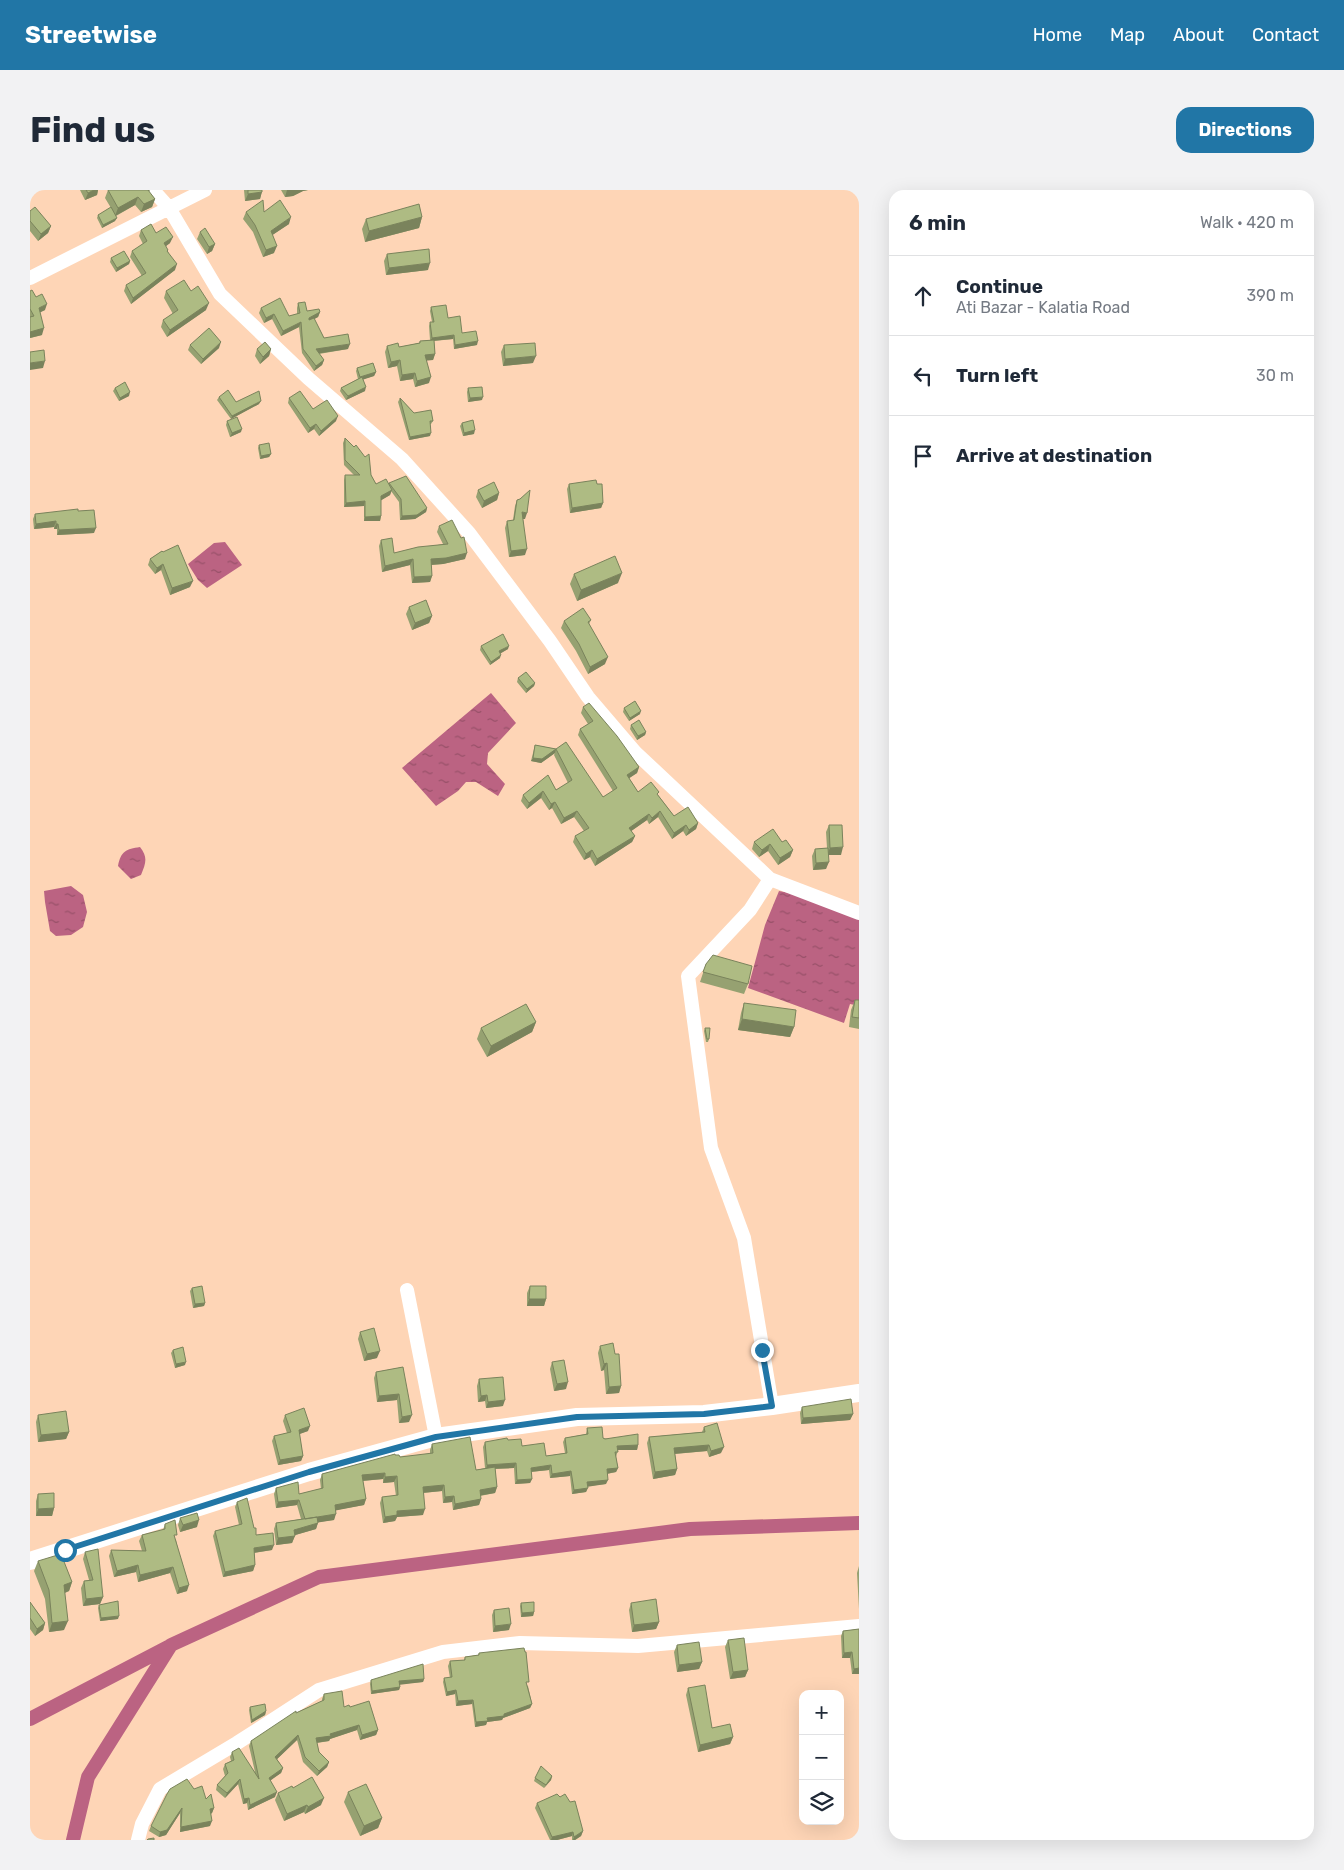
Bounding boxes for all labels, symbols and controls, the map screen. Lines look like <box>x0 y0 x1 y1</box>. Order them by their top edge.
text: Streetwise <box>25 21 157 49</box>
text: Home <box>1033 24 1082 46</box>
text: Map <box>1110 24 1145 46</box>
text: About <box>1173 24 1224 46</box>
text: Contact <box>1252 24 1319 46</box>
button: Directions <box>1176 107 1314 153</box>
text: Find us <box>30 109 155 151</box>
text: 6 min <box>909 210 966 235</box>
text: Walk · 420 m <box>1200 213 1294 232</box>
text: Continue <box>956 275 1043 298</box>
icon: ahead <box>909 282 937 310</box>
text: 390 m <box>1247 286 1294 305</box>
text: Ati Bazar - Kalatia Road <box>956 298 1130 317</box>
icon: left <box>909 362 937 390</box>
text: Turn left <box>956 364 1038 387</box>
text: 30 m <box>1256 366 1294 385</box>
icon: arrive <box>909 442 937 470</box>
text: Arrive at destination <box>956 444 1152 467</box>
route end <box>751 1339 774 1362</box>
route start <box>54 1539 77 1562</box>
map controls <box>799 1690 844 1825</box>
button: + <box>799 1690 844 1735</box>
button: − <box>799 1735 844 1780</box>
button: layers <box>799 1780 844 1825</box>

